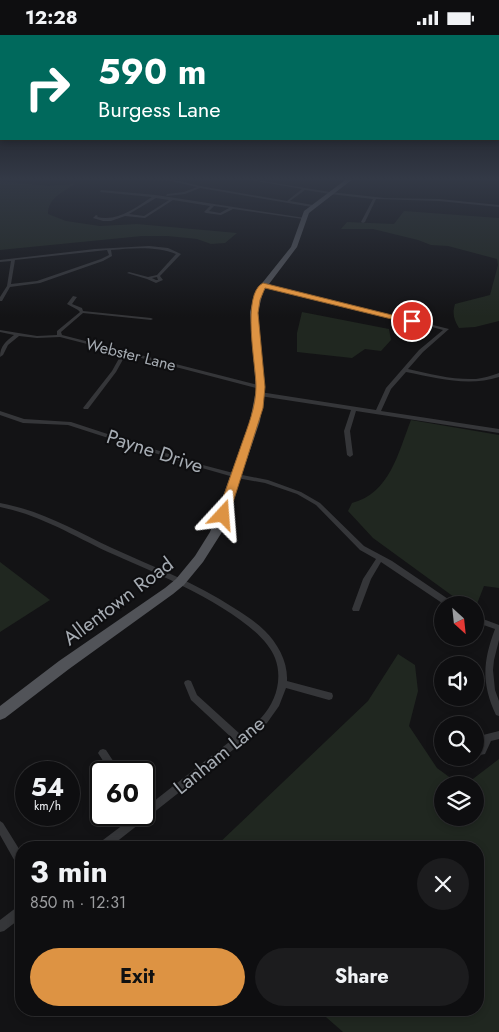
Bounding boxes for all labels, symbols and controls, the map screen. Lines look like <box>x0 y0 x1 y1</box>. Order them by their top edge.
text: 12:28 <box>25 4 78 31</box>
text: 590 m <box>98 47 206 97</box>
icon: right <box>15 55 80 120</box>
text: Burgess Lane <box>98 93 221 125</box>
pin <box>391 300 433 342</box>
icon: arrive <box>398 307 426 335</box>
street label: Webster Lane <box>83 332 178 377</box>
street label: Payne Drive <box>103 422 207 481</box>
position arrow <box>196 488 248 540</box>
street label: Allentown Road <box>57 550 180 653</box>
north arrow <box>434 596 484 646</box>
map controls <box>434 596 484 826</box>
button: sound <box>434 656 484 706</box>
street label: Lanham Lane <box>167 709 271 801</box>
button: search <box>434 716 484 766</box>
speed limit sign: 60 <box>90 761 155 826</box>
text: 54 <box>31 769 64 805</box>
button: layers <box>434 776 484 826</box>
text: km/h <box>34 797 61 815</box>
text: 3 min <box>30 850 108 893</box>
button: close <box>417 858 469 910</box>
text: 850 m · 12:31 <box>30 891 126 914</box>
button: Exit <box>30 948 245 1006</box>
button: Share <box>255 948 469 1006</box>

